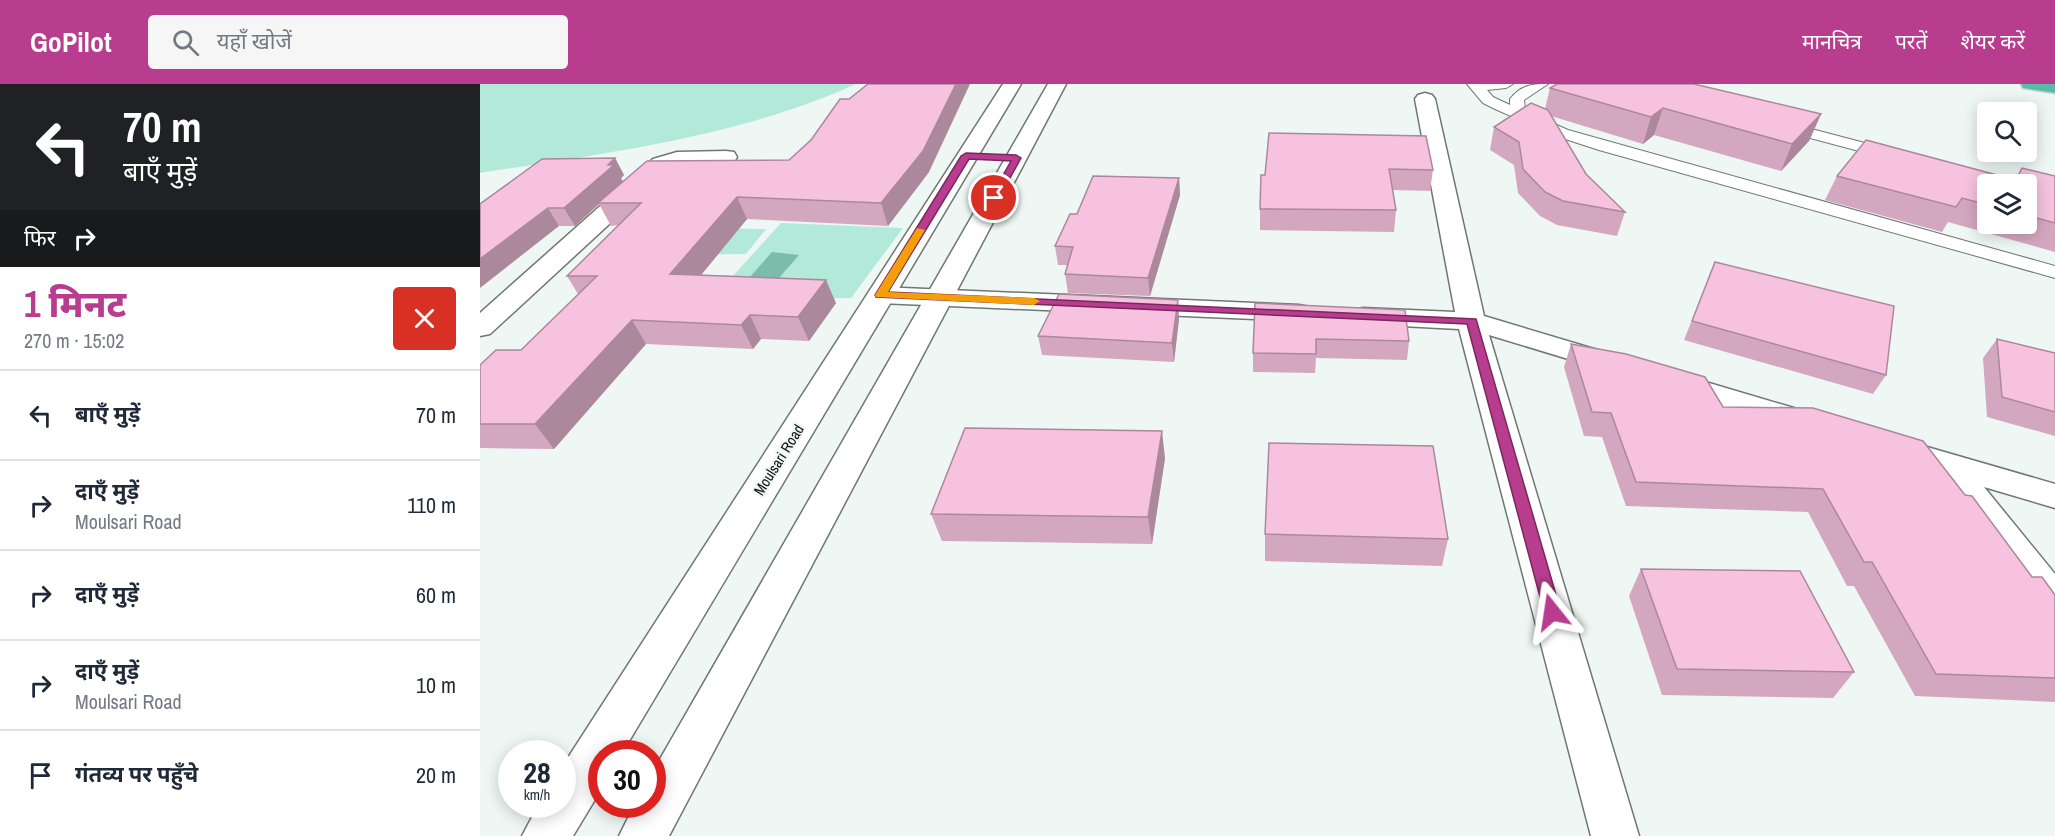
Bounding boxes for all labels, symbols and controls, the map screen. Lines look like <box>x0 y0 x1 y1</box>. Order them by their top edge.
search box <box>148 15 568 69</box>
text: GoPilot <box>30 23 112 61</box>
icon: search <box>169 26 202 59</box>
text: यहाँ खोजें <box>217 26 292 56</box>
text: मानचित्र <box>1802 27 1862 56</box>
text: परतें <box>1895 27 1927 56</box>
text: शेयर करें <box>1960 27 2025 56</box>
text: 70 m <box>123 99 202 155</box>
map controls <box>1977 102 2037 234</box>
button: search <box>1977 102 2037 162</box>
icon: left <box>24 108 102 186</box>
text: बाएँ मुड़ें <box>123 153 197 189</box>
pin <box>968 172 1019 223</box>
button: layers <box>1977 174 2037 234</box>
icon: arrive <box>977 181 1010 214</box>
icon: right <box>68 222 101 255</box>
text: फिर <box>24 223 56 253</box>
text: 1 मिनट <box>24 280 126 328</box>
button: close <box>393 287 456 350</box>
text: 270 m · 15:02 <box>24 327 124 354</box>
icon: left <box>24 399 57 432</box>
text: बाएँ मुड़ें <box>75 399 140 429</box>
text: 70 m <box>416 400 456 430</box>
street label: Moulsari Road <box>748 420 809 499</box>
text: दाएँ मुड़ें <box>75 476 139 506</box>
icon: right <box>24 489 57 522</box>
text: 110 m <box>407 490 456 520</box>
text: Moulsari Road <box>75 508 182 535</box>
icon: right <box>24 579 57 612</box>
text: दाएँ मुड़ें <box>75 579 139 609</box>
text: 60 m <box>416 580 456 610</box>
position arrow <box>1520 580 1584 644</box>
text: दाएँ मुड़ें <box>75 656 139 686</box>
icon: right <box>24 669 57 702</box>
text: 10 m <box>416 670 456 700</box>
text: Moulsari Road <box>75 688 182 715</box>
speed limit sign: 30 <box>588 740 666 818</box>
text: 28 <box>523 752 551 792</box>
icon: arrive <box>24 759 57 792</box>
text: गंतव्य पर पहुँचे <box>75 759 198 789</box>
text: 20 m <box>416 760 456 790</box>
text: km/h <box>524 784 550 805</box>

